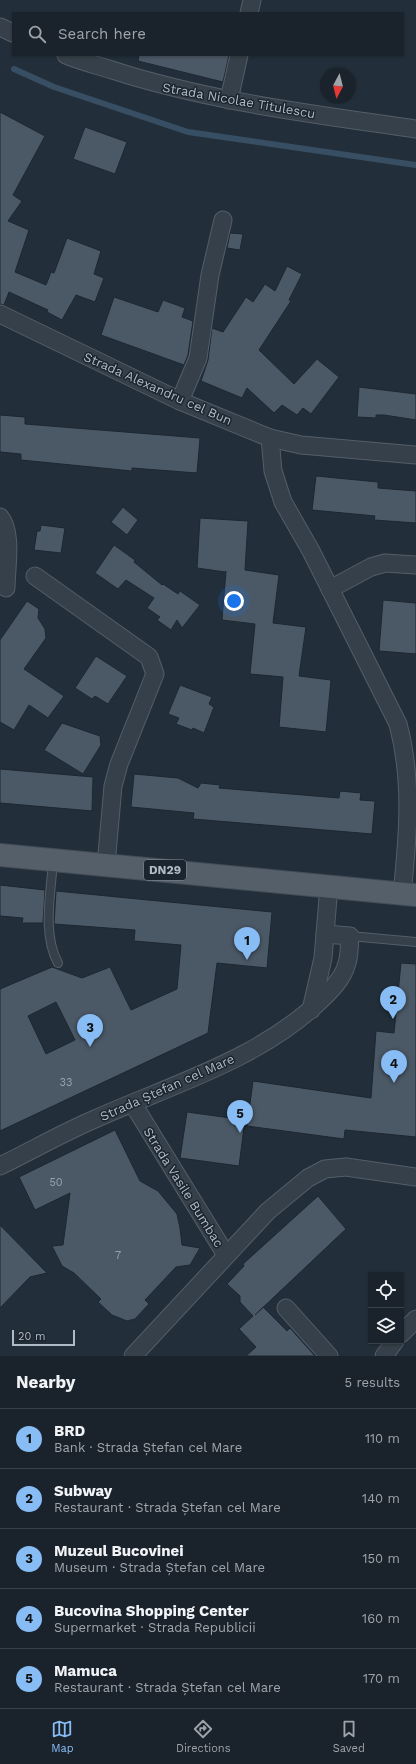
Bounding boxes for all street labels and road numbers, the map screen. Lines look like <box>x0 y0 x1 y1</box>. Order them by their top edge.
street label: Strada Nicolae Titulescu <box>161 80 317 121</box>
street label: Strada Alexandru cel Bun <box>81 349 234 428</box>
road number: DN29 <box>144 860 186 880</box>
street label: Strada Ștefan cel Mare <box>98 1051 237 1125</box>
street label: Strada Vasile Bumbac <box>141 1125 227 1250</box>

